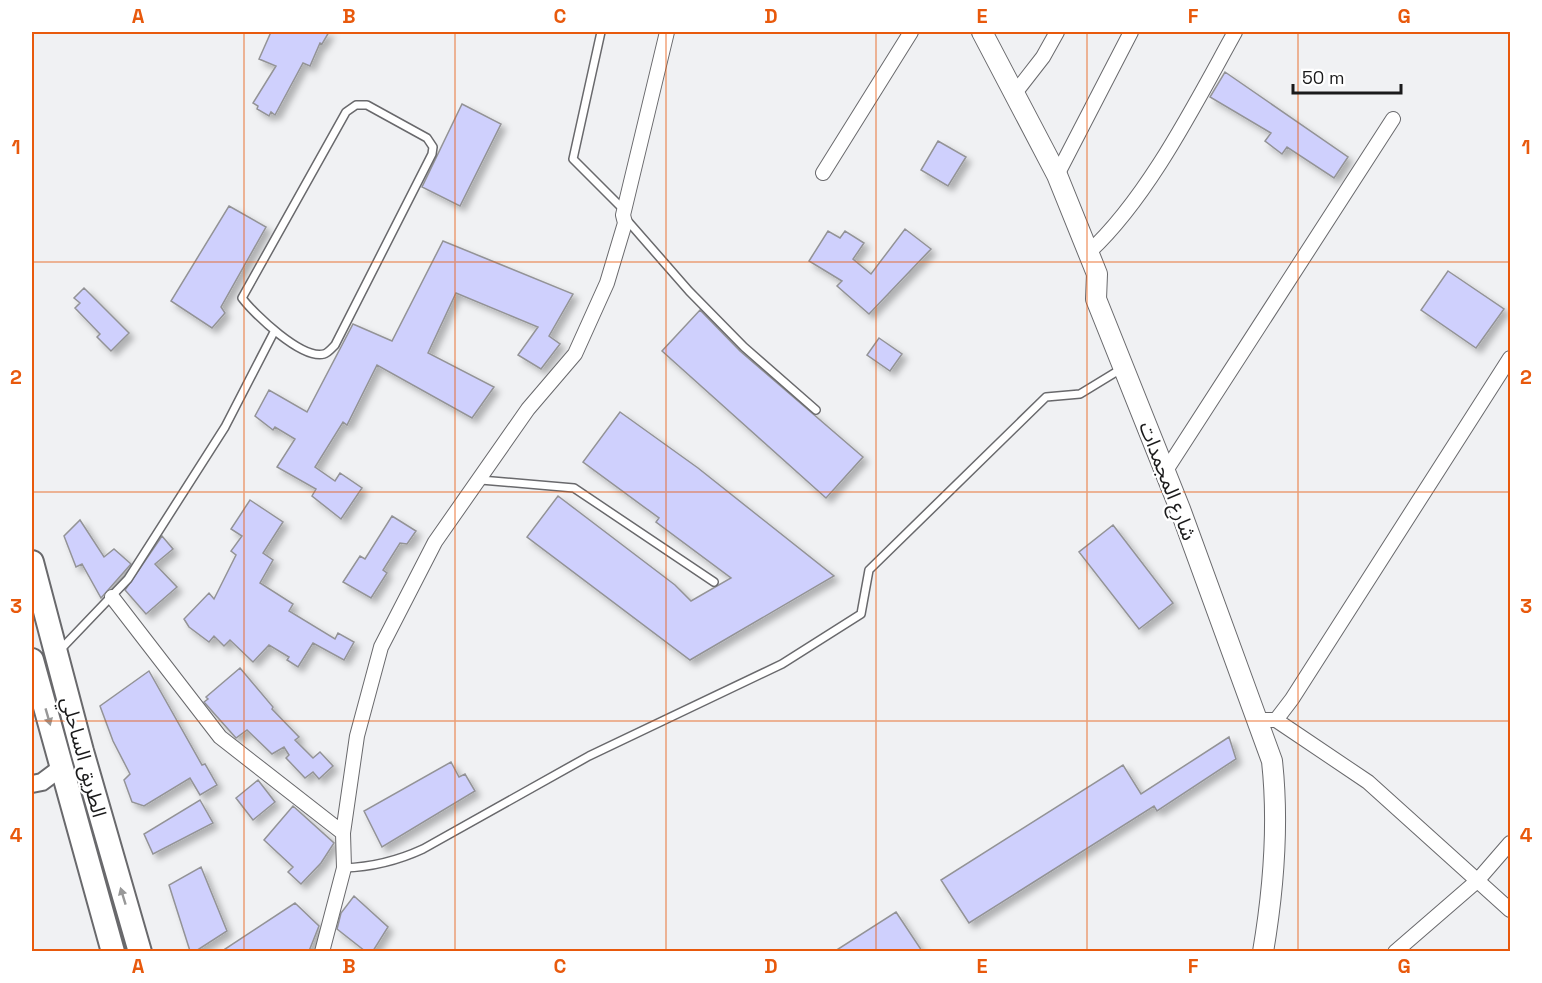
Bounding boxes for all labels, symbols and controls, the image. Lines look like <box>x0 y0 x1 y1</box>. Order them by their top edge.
text: A <box>132 3 145 29</box>
text: B <box>342 3 356 29</box>
text: C <box>554 3 567 29</box>
text: D <box>764 3 778 29</box>
text: E <box>976 3 988 29</box>
text: F <box>1188 3 1199 29</box>
text: G <box>1397 3 1411 29</box>
scale bar <box>1293 57 1401 95</box>
text: 50 m <box>1302 66 1344 89</box>
text: 1 <box>11 134 21 160</box>
text: 1 <box>1521 134 1531 160</box>
text: 2 <box>10 364 22 390</box>
text: 2 <box>1520 364 1532 390</box>
street label: شارع المجمدات <box>1132 418 1203 545</box>
text: 3 <box>10 593 22 619</box>
text: 3 <box>1520 593 1532 619</box>
street label: الطريق الساحلي <box>53 694 113 821</box>
one-way arrow <box>44 708 53 726</box>
text: 4 <box>10 822 23 848</box>
text: 4 <box>1520 822 1533 848</box>
one-way arrow <box>118 887 127 905</box>
text: A <box>132 953 145 979</box>
text: B <box>342 953 356 979</box>
text: C <box>554 953 567 979</box>
text: D <box>764 953 778 979</box>
text: E <box>976 953 988 979</box>
text: F <box>1188 953 1199 979</box>
text: G <box>1397 953 1411 979</box>

